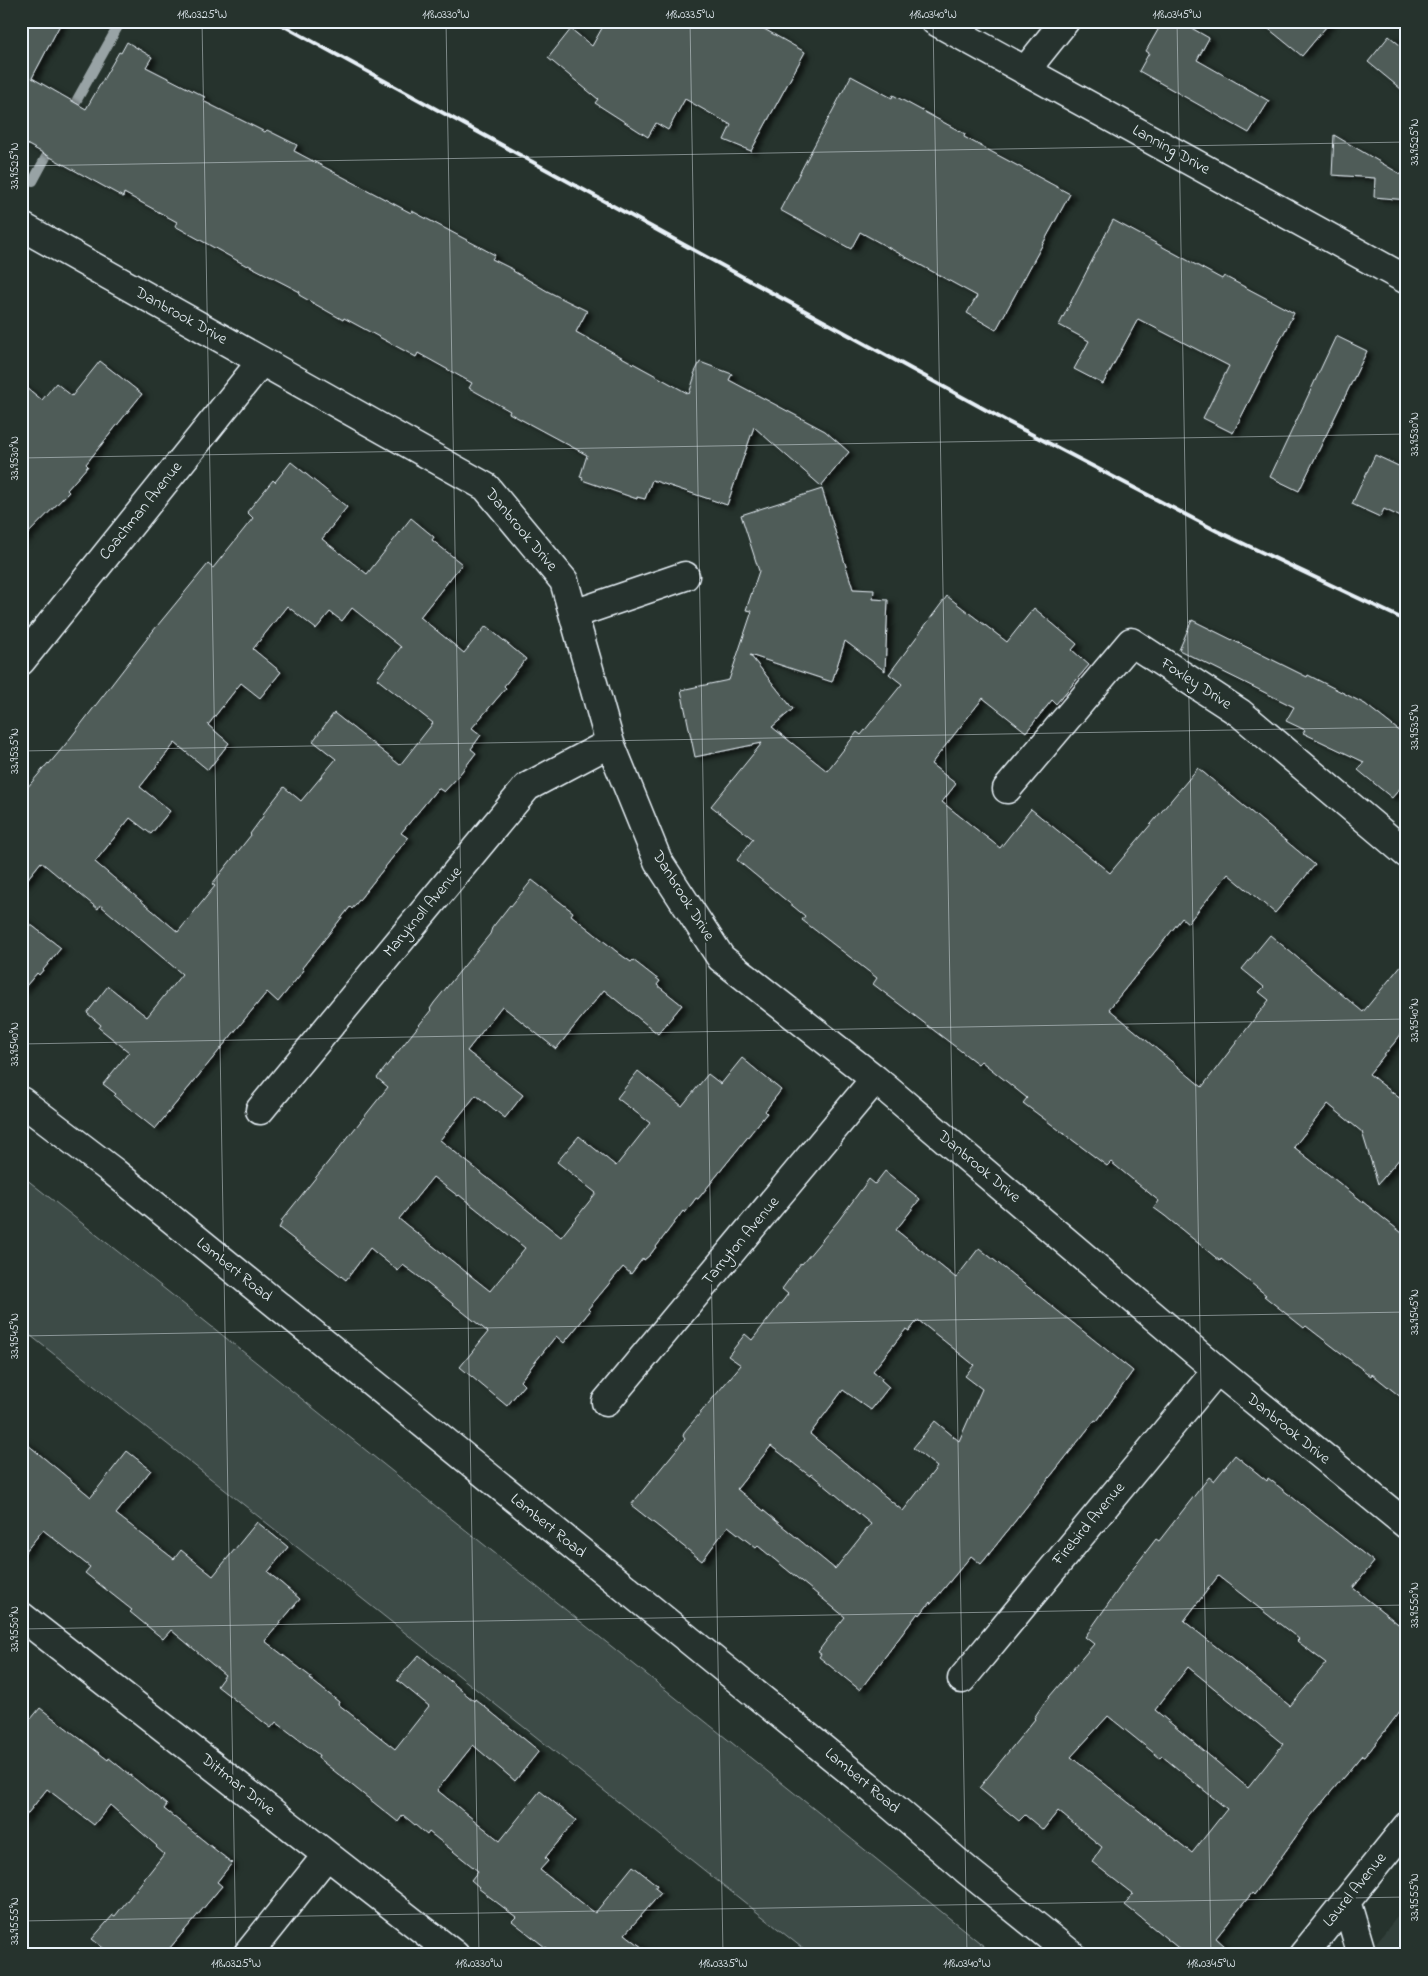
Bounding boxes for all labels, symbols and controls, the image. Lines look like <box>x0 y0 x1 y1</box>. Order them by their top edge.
text: 118.0325°W <box>177 6 227 24</box>
text: 118.0330°W <box>422 6 470 24</box>
text: 118.0335°W <box>665 6 715 24</box>
text: 118.0340°W <box>909 6 957 24</box>
text: 118.0345°W <box>1152 6 1202 24</box>
street label: Lanning Drive <box>1128 119 1215 182</box>
text: 33.9525°N <box>1406 119 1424 165</box>
text: 33.9525°N <box>6 143 24 189</box>
street label: Danbrook Drive <box>130 280 232 352</box>
text: 33.9530°N <box>1406 412 1424 456</box>
text: 33.9530°N <box>6 436 24 480</box>
street label: Coachman Avenue <box>94 456 189 566</box>
street label: Danbrook Drive <box>478 482 564 578</box>
street label: Foxley Drive <box>1155 651 1237 716</box>
text: 33.9535°N <box>1406 704 1424 750</box>
text: 33.9535°N <box>6 728 24 774</box>
street label: Danbrook Drive <box>645 845 721 946</box>
street label: Maryknoll Avenue <box>378 861 469 963</box>
text: 33.9540°N <box>1406 998 1424 1042</box>
text: 33.9540°N <box>6 1022 24 1066</box>
street label: Danbrook Drive <box>931 1124 1027 1210</box>
street label: Tarryton Avenue <box>696 1191 786 1291</box>
street label: Lambert Road <box>191 1232 277 1308</box>
text: 33.9545°N <box>1406 1289 1424 1335</box>
text: 33.9545°N <box>6 1313 24 1359</box>
street label: Danbrook Drive <box>1240 1387 1336 1471</box>
street label: Firebird Avenue <box>1046 1476 1132 1572</box>
street label: Lambert Road <box>505 1488 591 1564</box>
text: 33.9550°N <box>1406 1582 1424 1628</box>
text: 33.9550°N <box>6 1606 24 1652</box>
street label: Lambert Road <box>819 1742 905 1820</box>
street label: Dittmar Drive <box>195 1748 281 1822</box>
street label: Laurel Avenue <box>1317 1847 1393 1933</box>
text: 33.9555°N <box>1406 1873 1424 1921</box>
text: 33.9555°N <box>6 1897 24 1945</box>
text: 118.0325°W <box>211 1955 261 1973</box>
text: 118.0330°W <box>455 1955 503 1973</box>
text: 118.0335°W <box>698 1955 748 1973</box>
text: 118.0340°W <box>943 1955 991 1973</box>
text: 118.0345°W <box>1186 1955 1236 1973</box>

